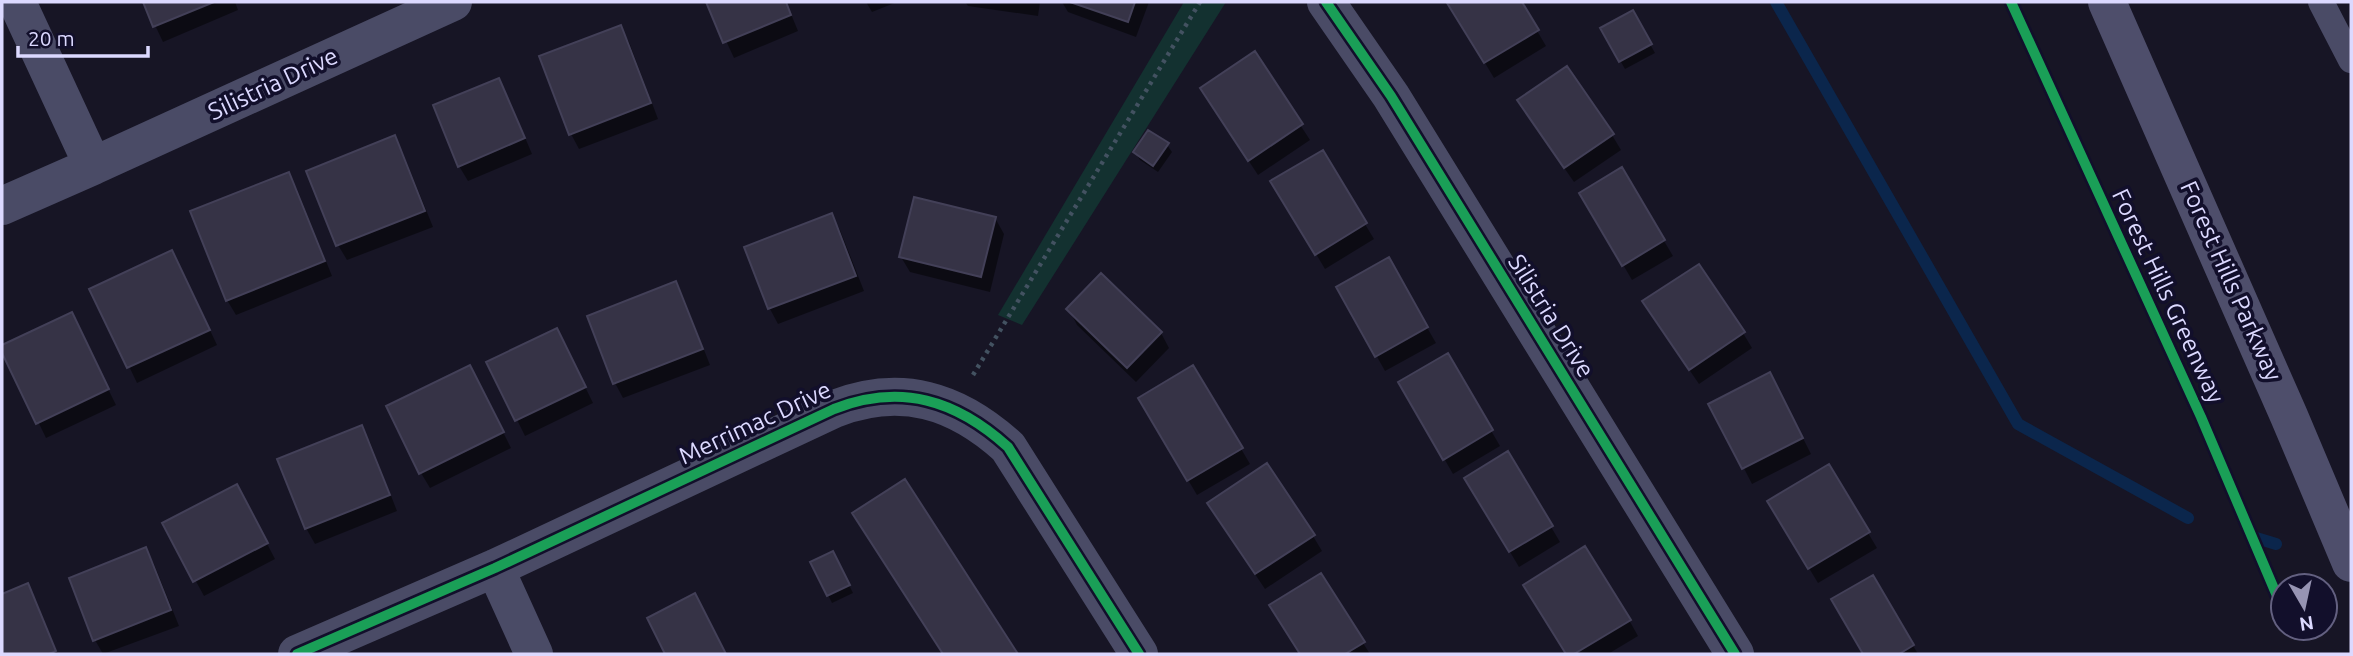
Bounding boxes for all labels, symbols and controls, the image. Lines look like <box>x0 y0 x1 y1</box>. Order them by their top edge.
scale bar <box>18 14 147 58</box>
text: 20 m <box>28 26 75 50</box>
street label: Silistria Drive <box>204 42 342 125</box>
street label: Forest Hills Parkway <box>2175 177 2288 385</box>
street label: Forest Hills Greenway <box>2107 184 2230 407</box>
street label: Silistria Drive <box>1503 249 1600 382</box>
street label: Merrimac Drive <box>675 376 835 470</box>
north arrow <box>2269 572 2339 642</box>
text: N <box>2298 612 2315 636</box>

